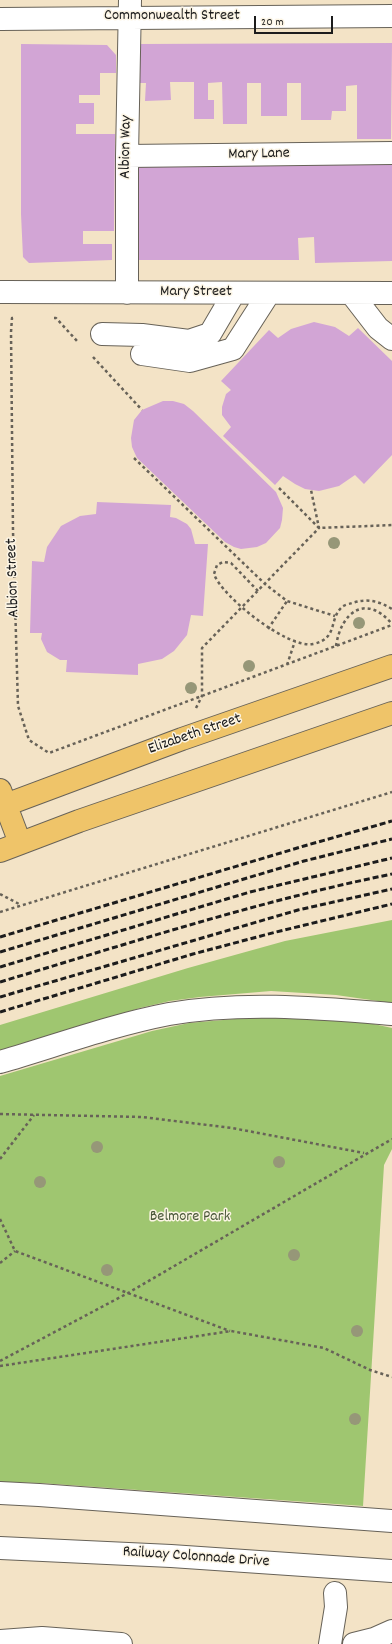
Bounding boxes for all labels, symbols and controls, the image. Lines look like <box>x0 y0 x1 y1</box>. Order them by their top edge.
street label: Commonwealth Street <box>104 7 240 27</box>
scale bar <box>256 8 335 34</box>
text: 20 m <box>261 14 284 31</box>
street label: Albion Way <box>117 115 137 179</box>
street label: Mary Lane <box>228 145 290 165</box>
street label: Mary Street <box>160 283 232 303</box>
street label: Albion Street <box>3 538 25 618</box>
street label: Elizabeth Street <box>146 710 244 760</box>
park label: Belmore Park <box>150 1208 230 1228</box>
street label: Railway Colonnade Drive <box>122 1543 270 1573</box>

